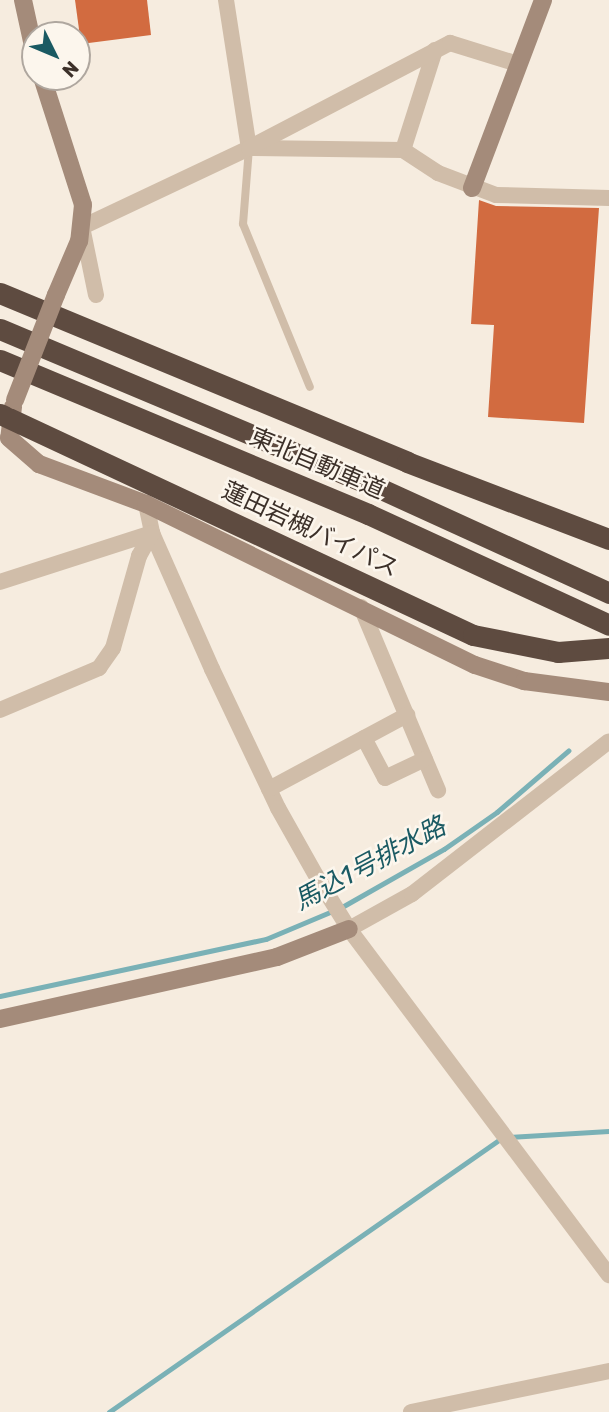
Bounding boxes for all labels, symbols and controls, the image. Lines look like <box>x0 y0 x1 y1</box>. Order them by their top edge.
north arrow <box>21 21 91 91</box>
text: N <box>57 56 83 82</box>
street label: 東北自動車道 <box>245 423 389 505</box>
street label: 蓮田岩槻バイパス <box>217 476 403 584</box>
water label: 馬込1号排水路 <box>289 811 451 917</box>

